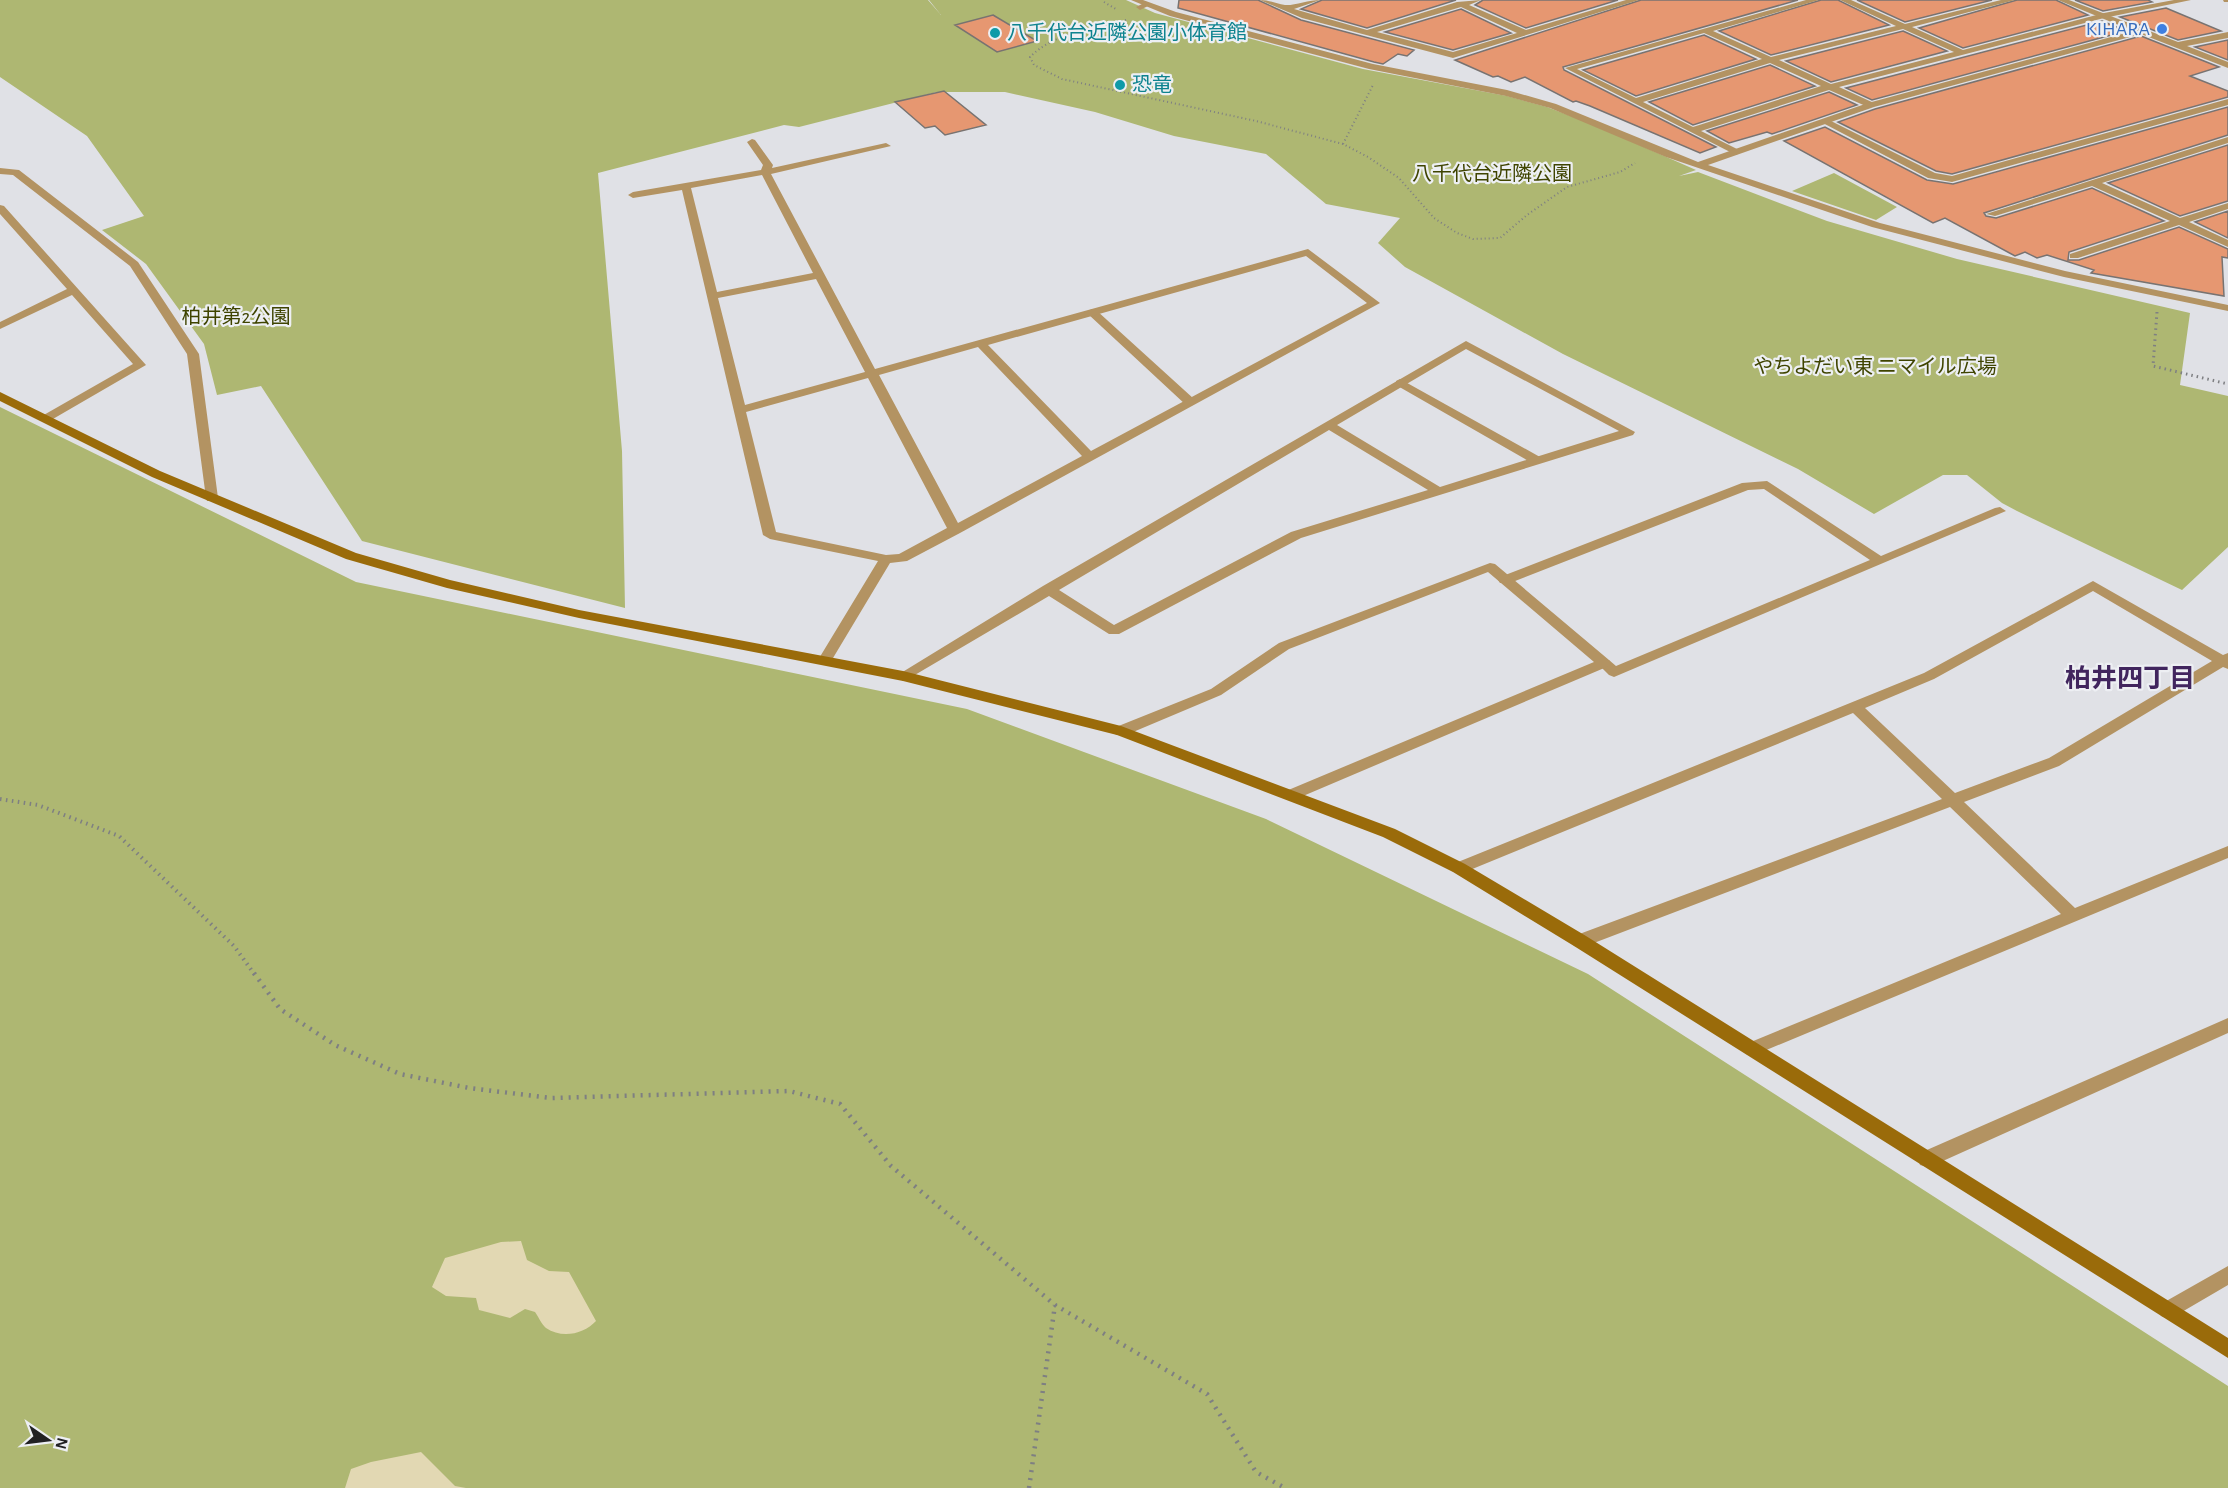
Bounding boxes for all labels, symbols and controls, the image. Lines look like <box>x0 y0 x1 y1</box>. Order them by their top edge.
place label: KIHARA <box>2086 19 2150 39</box>
place label: 八千代台近隣公園小体育館 <box>1007 22 1247 43</box>
marker: KIHARA <box>2155 22 2169 36</box>
marker: 八千代台近隣公園小体育館 <box>988 26 1002 40</box>
place label: 恐竜 <box>1132 74 1172 95</box>
marker: 恐竜 <box>1113 78 1127 92</box>
park label: 八千代台近隣公園 <box>1412 163 1572 184</box>
park label: 柏井第2公園 <box>181 306 291 327</box>
park label: やちよだい東 ニマイル広場 <box>1753 356 1997 377</box>
district label: 柏井四丁目 <box>2065 664 2195 692</box>
north arrow <box>18 1410 78 1470</box>
text: N <box>52 1436 71 1451</box>

